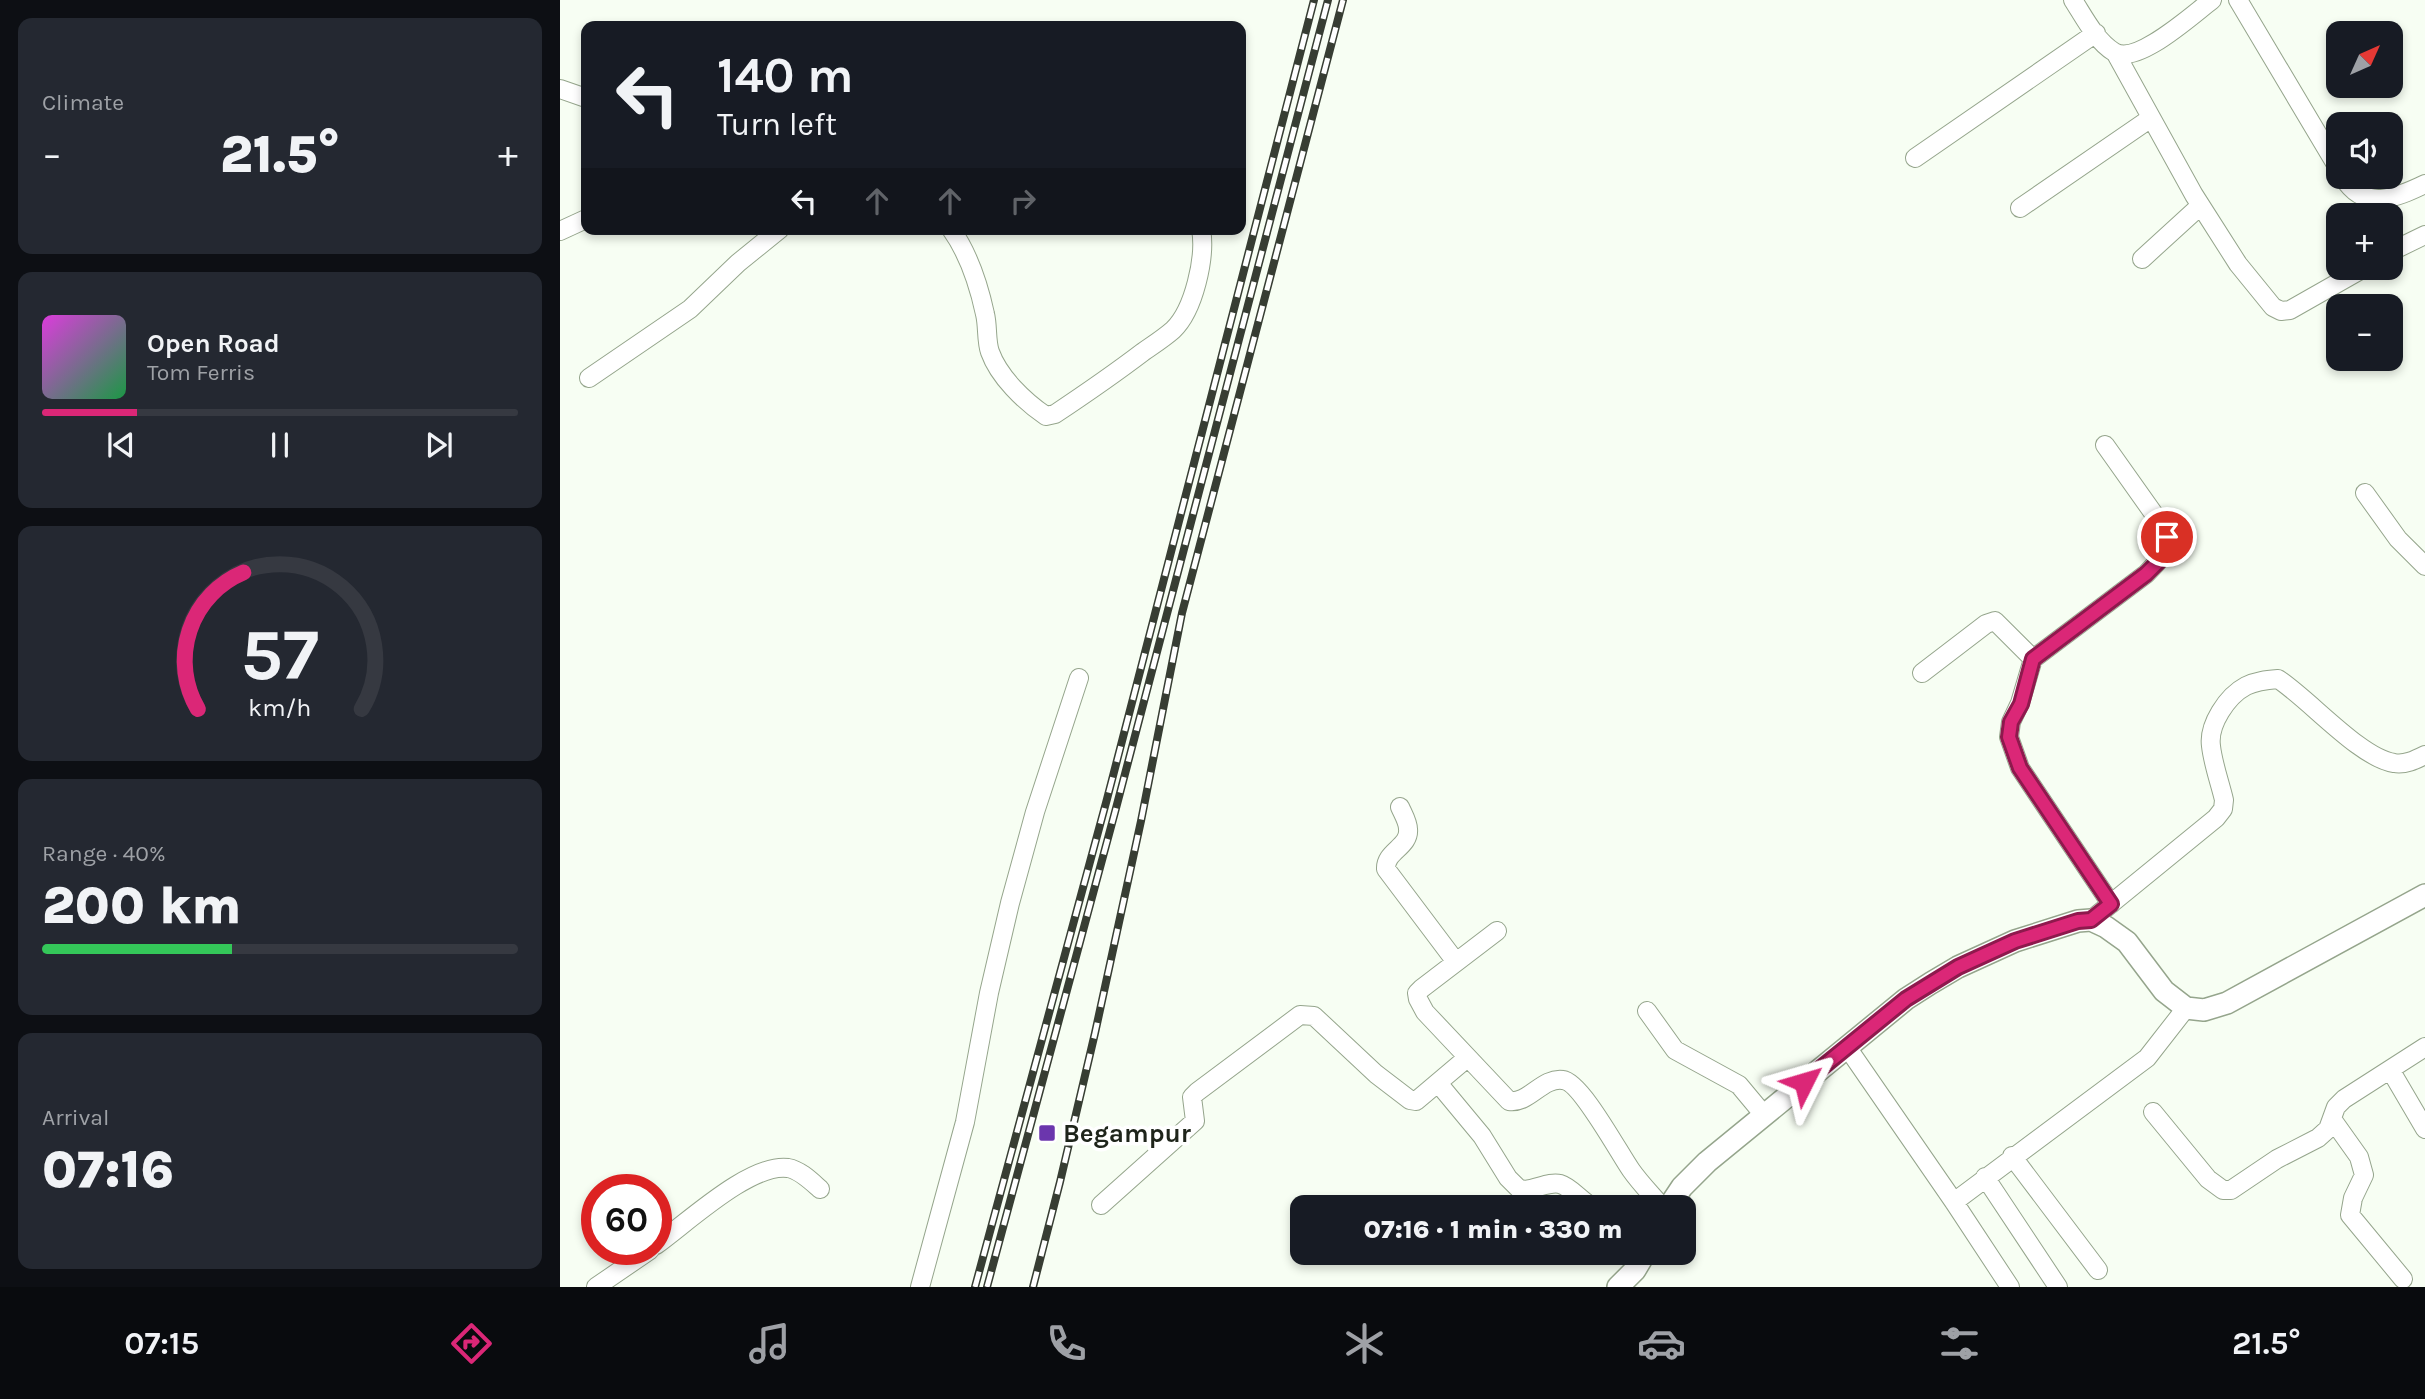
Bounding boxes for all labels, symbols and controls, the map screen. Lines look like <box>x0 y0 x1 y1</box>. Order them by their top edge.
north arrow <box>2326 21 2403 98</box>
map controls <box>2326 21 2403 371</box>
text: 140 m <box>717 47 854 104</box>
icon: left <box>602 49 693 140</box>
text: Climate <box>42 89 124 116</box>
text: Turn left <box>717 106 837 143</box>
button: sound <box>2326 112 2403 189</box>
text: 21.5° <box>220 124 340 185</box>
text: − <box>42 132 62 177</box>
text: + <box>498 132 518 177</box>
icon: left <box>785 182 823 220</box>
icon: ahead <box>858 182 896 220</box>
icon: ahead <box>931 182 969 220</box>
icon: right <box>1004 182 1042 220</box>
button: + <box>2326 203 2403 280</box>
button: − <box>2326 294 2403 371</box>
text: Open Road <box>147 328 280 359</box>
text: Tom Ferris <box>147 359 255 386</box>
icon: previous <box>102 426 140 464</box>
icon: pause <box>261 426 299 464</box>
icon: next <box>420 426 458 464</box>
pin <box>2137 507 2197 567</box>
icon: arrive <box>2148 518 2186 556</box>
text: 57 <box>241 613 319 698</box>
text: km/h <box>248 693 312 722</box>
text: Range · 40% <box>42 840 166 867</box>
text: 200 km <box>42 875 241 936</box>
position arrow <box>1767 1045 1841 1119</box>
text: Arrival <box>42 1104 109 1131</box>
place label: Begampur <box>1063 1118 1192 1149</box>
marker: Begampur <box>1037 1123 1057 1143</box>
text: 07:16 <box>42 1139 174 1200</box>
speed limit sign: 60 <box>581 1174 672 1265</box>
text: 07:16 · 1 min · 330 m <box>1364 1214 1622 1245</box>
icon: directions <box>447 1319 496 1368</box>
icon: music <box>745 1319 794 1368</box>
icon: phone <box>1042 1319 1091 1368</box>
icon: climate <box>1340 1319 1389 1368</box>
icon: car <box>1637 1319 1686 1368</box>
icon: filters <box>1935 1319 1984 1368</box>
text: 07:15 <box>124 1325 199 1362</box>
text: 21.5° <box>2232 1325 2301 1362</box>

